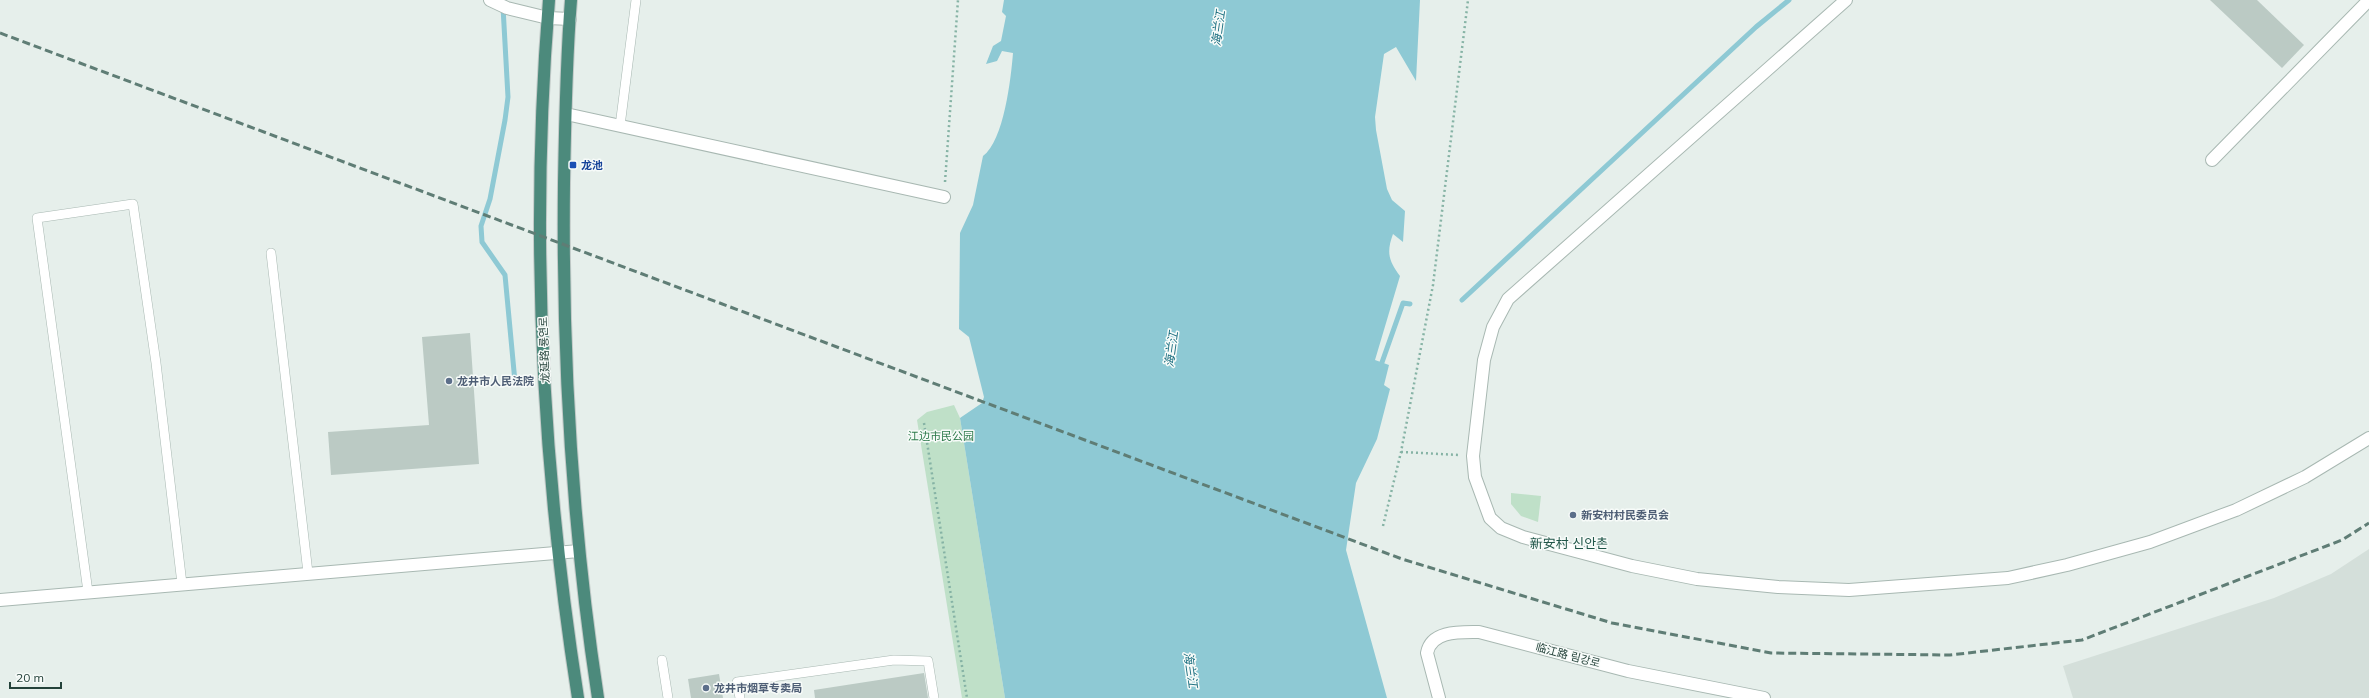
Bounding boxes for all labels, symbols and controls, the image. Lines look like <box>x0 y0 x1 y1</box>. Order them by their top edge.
water label: 海兰江 <box>1208 7 1228 47</box>
place label: 龙池 <box>581 158 603 172</box>
marker: 龙池 <box>568 160 578 170</box>
street label: 龙延路 룡연로 <box>536 317 552 383</box>
water label: 海兰江 <box>1161 328 1181 368</box>
place label: 龙井市人民法院 <box>457 374 534 388</box>
marker: 龙井市人民法院 <box>444 376 454 386</box>
park label: 江边市民公园 <box>908 429 974 443</box>
place label: 新安村村民委员会 <box>1581 508 1669 522</box>
marker: 新安村村民委员会 <box>1568 510 1578 520</box>
district label: 新安村 신안촌 <box>1530 535 1608 551</box>
street label: 临江路 림강로 <box>1534 640 1602 670</box>
water label: 海兰江 <box>1181 651 1201 691</box>
scale bar <box>10 664 61 690</box>
text: 20 m <box>16 670 44 685</box>
place label: 龙井市烟草专卖局 <box>714 681 802 695</box>
marker: 龙井市烟草专卖局 <box>701 683 711 693</box>

